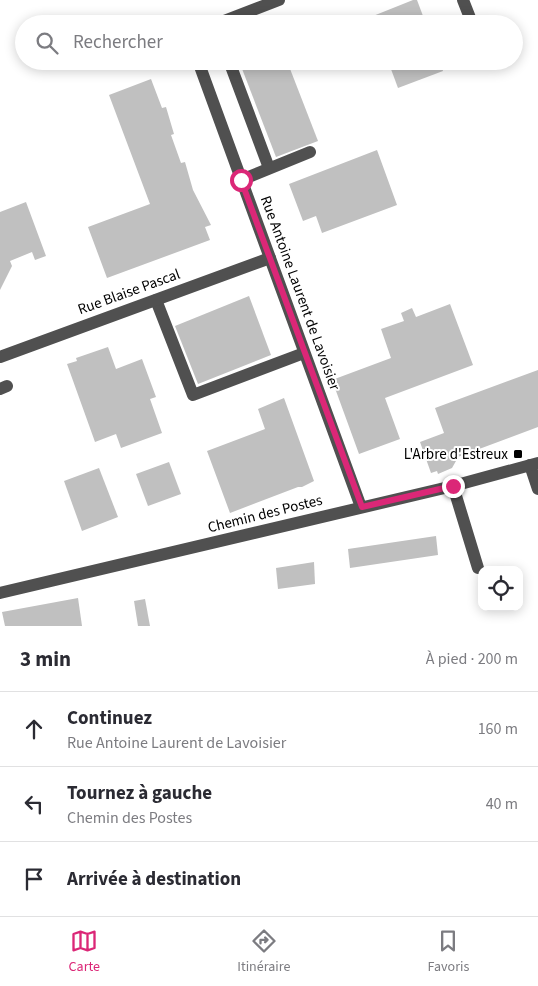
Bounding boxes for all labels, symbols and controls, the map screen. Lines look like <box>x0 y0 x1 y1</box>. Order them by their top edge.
search box <box>15 15 523 70</box>
icon: search <box>33 29 61 57</box>
text: Rechercher <box>73 29 163 56</box>
route start <box>230 169 253 192</box>
street label: Rue Antoine Laurent de Lavoisier <box>255 193 345 394</box>
street label: Rue Blaise Pascal <box>75 264 183 320</box>
place label: L'Arbre d'Estreux <box>404 444 508 465</box>
marker: L'Arbre d'Estreux <box>512 448 524 460</box>
route end <box>442 475 465 498</box>
street label: Chemin des Postes <box>206 490 324 538</box>
map controls <box>478 566 523 611</box>
button: locate <box>478 566 523 611</box>
text: 3 min <box>20 644 71 674</box>
text: À pied · 200 m <box>426 648 518 670</box>
text: Continuez <box>67 705 152 732</box>
icon: ahead <box>20 715 48 743</box>
text: 160 m <box>478 718 518 740</box>
text: Rue Antoine Laurent de Lavoisier <box>67 732 286 754</box>
text: Tournez à gauche <box>67 780 212 807</box>
icon: left <box>20 790 48 818</box>
text: 40 m <box>486 793 518 815</box>
text: Chemin des Postes <box>67 807 192 829</box>
icon: arrive <box>20 865 48 893</box>
text: Arrivée à destination <box>67 866 241 893</box>
tab: Carte <box>69 927 100 977</box>
tab: Itinéraire <box>237 927 290 977</box>
tab: Favoris <box>428 927 469 977</box>

